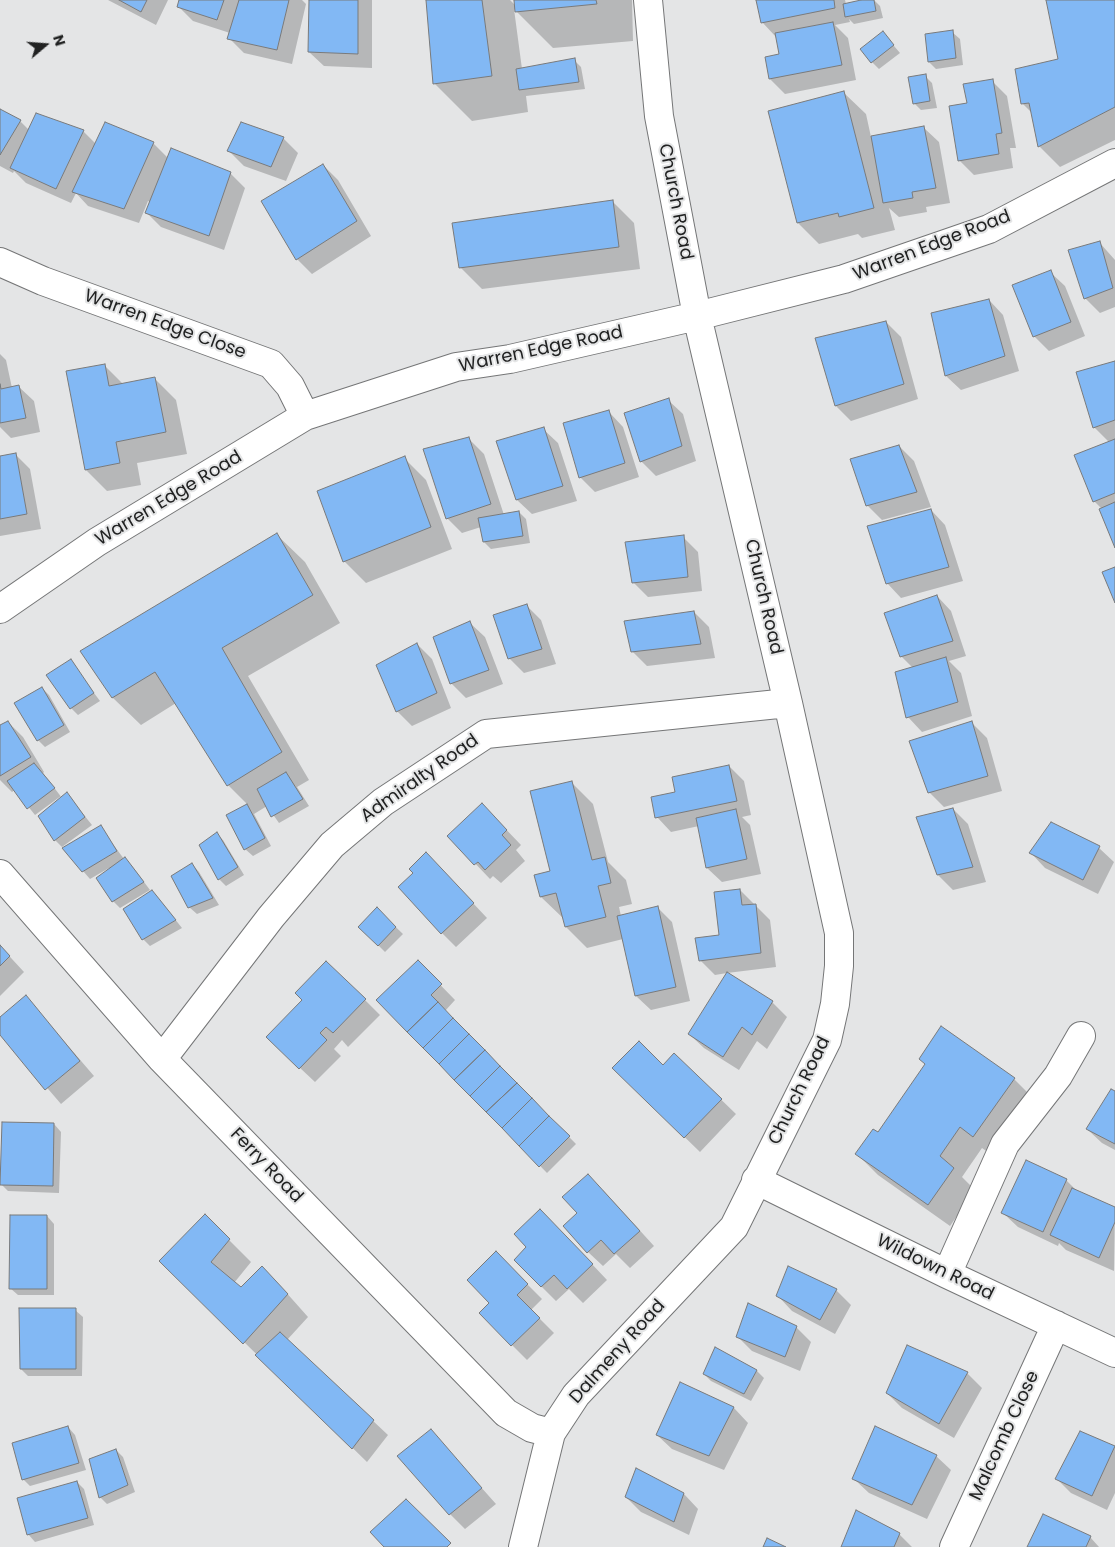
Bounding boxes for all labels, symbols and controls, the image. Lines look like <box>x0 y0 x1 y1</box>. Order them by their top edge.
north arrow <box>20 20 70 70</box>
text: N <box>48 32 70 48</box>
street label: Church Road <box>653 142 697 262</box>
street label: Warren Edge Road <box>850 206 1014 286</box>
street label: Warren Edge Close <box>81 286 249 364</box>
street label: Warren Edge Road <box>457 322 625 378</box>
street label: Warren Edge Road <box>92 447 246 551</box>
street label: Church Road <box>739 537 787 657</box>
street label: Admiralty Road <box>357 730 483 828</box>
street label: Church Road <box>764 1033 836 1149</box>
street label: Ferry Road <box>225 1124 307 1208</box>
street label: Wildown Road <box>873 1230 997 1306</box>
street label: Dalmeny Road <box>566 1296 670 1408</box>
street label: Malcomb Close <box>966 1368 1044 1504</box>

